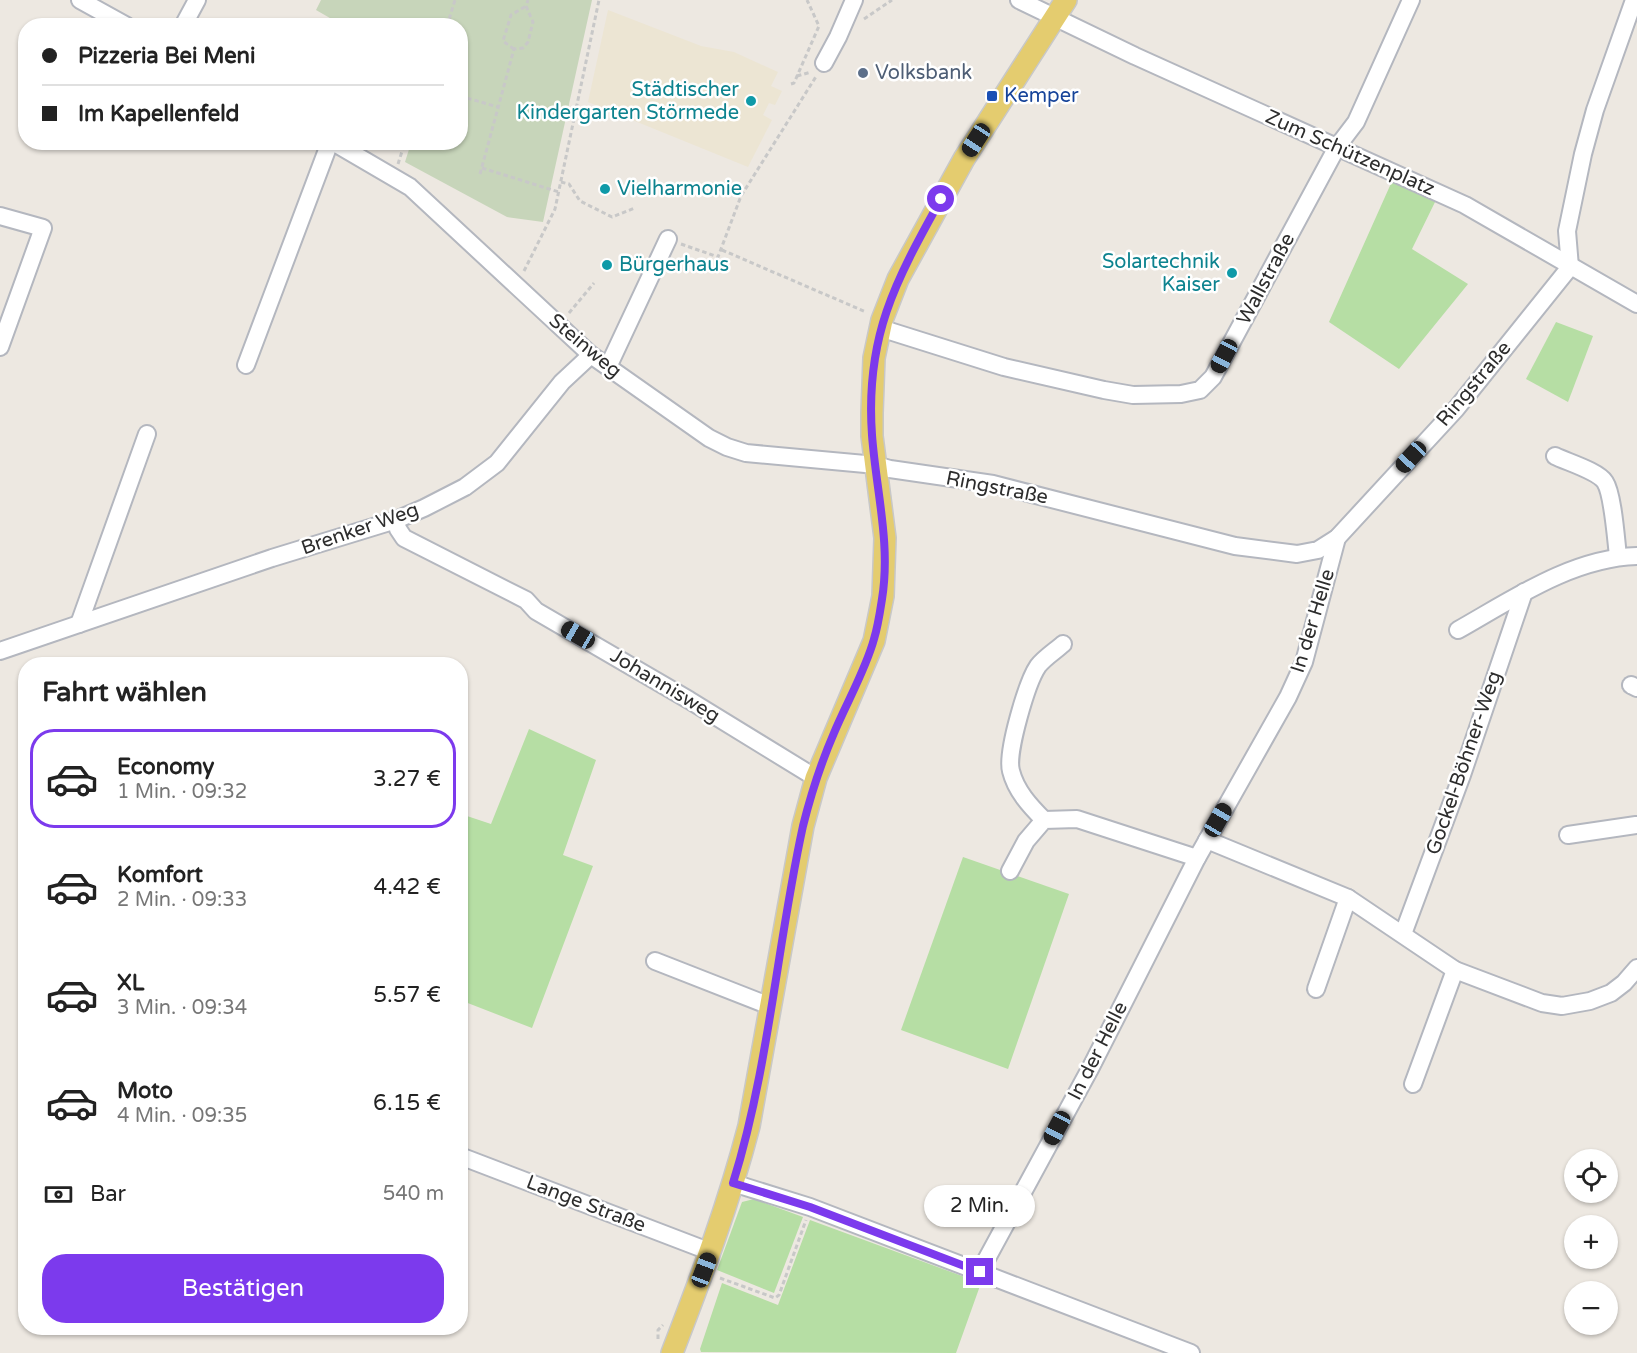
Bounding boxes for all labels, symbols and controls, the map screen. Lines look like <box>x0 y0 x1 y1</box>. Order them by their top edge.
text: Pizzeria Bei Meni <box>78 43 256 69</box>
place label: Volksbank <box>875 61 972 85</box>
marker: Volksbank <box>856 66 870 80</box>
place label: Städtischer Kindergarten Störmede <box>517 78 739 125</box>
place label: Kemper <box>1004 84 1079 108</box>
marker: Kemper <box>985 89 999 103</box>
marker: Städtischer Kindergarten Störmede <box>744 94 758 108</box>
text: Im Kapellenfeld <box>78 101 240 127</box>
street label: Zum Schützenplatz <box>1262 105 1439 201</box>
car <box>959 120 993 160</box>
place label: Vielharmonie <box>617 177 742 201</box>
marker: Vielharmonie <box>598 182 612 196</box>
route start <box>927 185 954 212</box>
street label: Wallstraße <box>1232 229 1300 329</box>
place label: Solartechnik Kaiser <box>1102 250 1220 297</box>
place label: Bürgerhaus <box>619 253 729 277</box>
marker: Bürgerhaus <box>600 258 614 272</box>
marker: Solartechnik Kaiser <box>1225 266 1239 280</box>
street label: Steinweg <box>544 309 626 383</box>
car <box>1208 336 1240 376</box>
street label: Ringstraße <box>1432 337 1516 431</box>
car <box>1392 438 1430 476</box>
street label: Ringstraße <box>944 466 1050 510</box>
street label: Brenker Weg <box>298 498 422 560</box>
street label: In der Helle <box>1286 566 1340 676</box>
car <box>558 618 598 652</box>
street label: Johannisweg <box>606 644 724 728</box>
street label: Gockel-Böhner-Weg <box>1421 668 1507 858</box>
text: Fahrt wählen <box>42 676 207 709</box>
icon: car <box>45 752 99 806</box>
text: Economy <box>117 754 214 780</box>
text: 3.27 € <box>373 766 441 792</box>
text: 1 Min. · 09:32 <box>117 780 247 804</box>
car <box>1201 800 1235 840</box>
icon: car <box>45 860 99 914</box>
text: Komfort <box>117 862 203 888</box>
text: 4.42 € <box>374 874 441 900</box>
text: 2 Min. · 09:33 <box>117 888 247 912</box>
icon: car <box>45 968 99 1022</box>
text: XL <box>117 970 144 996</box>
text: 5.57 € <box>373 982 441 1008</box>
text: 3 Min. · 09:34 <box>117 996 247 1020</box>
street label: In der Helle <box>1063 998 1133 1104</box>
icon: car <box>45 1076 99 1130</box>
text: Moto <box>117 1078 173 1104</box>
text: 6.15 € <box>373 1090 441 1116</box>
text: 4 Min. · 09:35 <box>117 1104 247 1128</box>
car <box>1041 1108 1073 1148</box>
map controls <box>1564 1149 1618 1335</box>
button: locate <box>1564 1149 1618 1203</box>
street label: Lange Straße <box>523 1170 649 1238</box>
icon: cash <box>42 1178 75 1211</box>
text: Bar <box>90 1181 126 1207</box>
text: 540 m <box>383 1182 444 1206</box>
callout: 2 Min. <box>924 1185 1036 1227</box>
text: 2 Min. <box>950 1194 1009 1218</box>
button: + <box>1564 1215 1618 1269</box>
car <box>689 1250 719 1290</box>
button: Bestätigen <box>42 1254 444 1323</box>
route end <box>966 1258 993 1285</box>
button: − <box>1564 1281 1618 1335</box>

